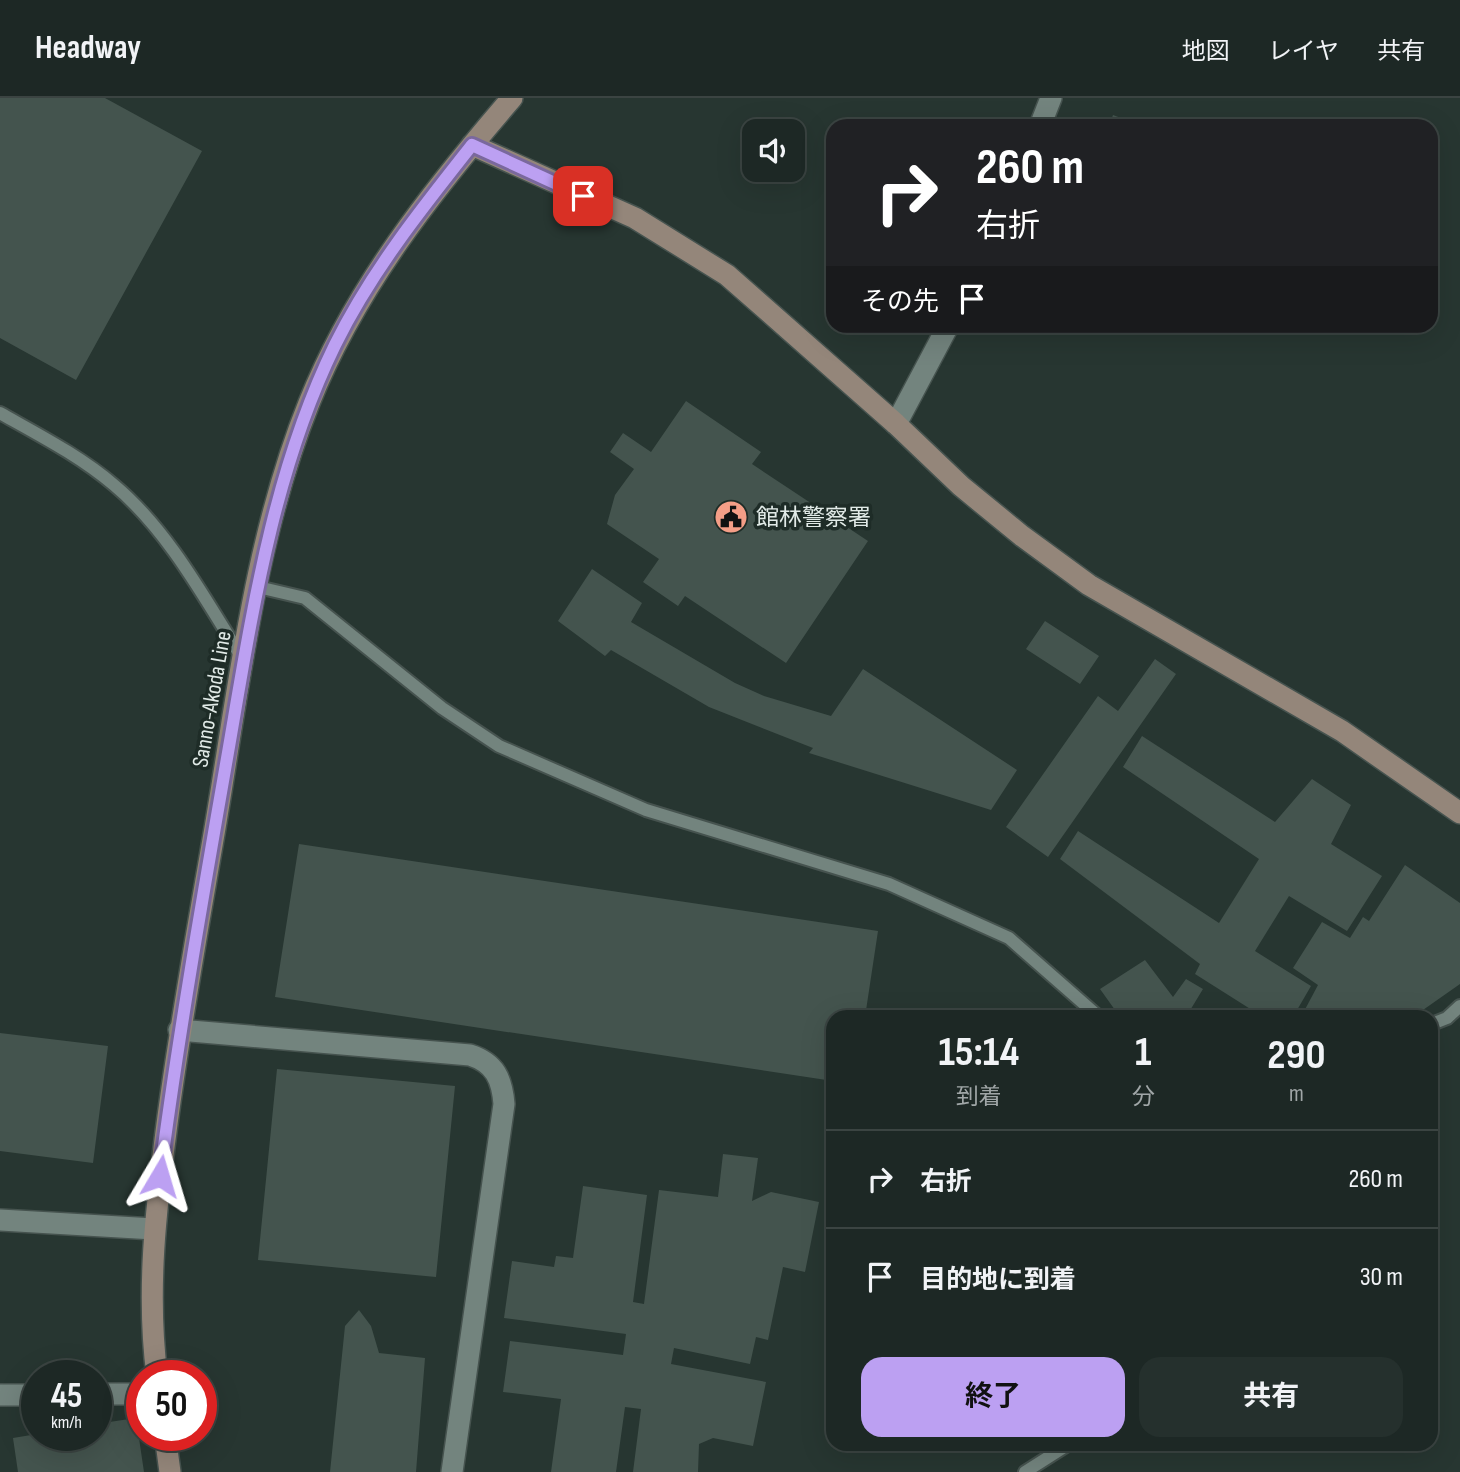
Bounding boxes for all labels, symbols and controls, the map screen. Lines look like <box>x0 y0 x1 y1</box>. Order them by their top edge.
text: Headway <box>35 28 141 68</box>
text: 地図 <box>1182 37 1230 66</box>
text: レイヤ <box>1268 37 1339 66</box>
text: 共有 <box>1377 37 1425 66</box>
map controls <box>742 119 805 182</box>
button: sound <box>742 119 805 182</box>
text: 260 m <box>976 139 1084 198</box>
icon: right <box>861 147 952 238</box>
pin <box>553 166 613 226</box>
icon: arrive <box>564 177 602 215</box>
text: 右折 <box>976 207 1040 246</box>
icon: arrive <box>953 280 991 318</box>
text: その先 <box>861 287 939 318</box>
public building icon: 館林警察署 <box>712 498 750 536</box>
place label: 館林警察署 <box>756 504 871 532</box>
street label: Sanno-Akoda Line <box>186 629 238 770</box>
text: 15:14 <box>939 1027 1019 1078</box>
text: 1 <box>1135 1027 1151 1078</box>
text: 290 <box>1267 1030 1326 1081</box>
text: m <box>1289 1080 1304 1108</box>
text: 到着 <box>956 1083 1002 1111</box>
text: 分 <box>1132 1083 1155 1111</box>
position arrow <box>123 1139 197 1213</box>
icon: right <box>861 1160 899 1198</box>
text: 260 m <box>1348 1164 1403 1195</box>
text: 右折 <box>920 1167 972 1198</box>
icon: arrive <box>861 1258 899 1296</box>
text: 30 m <box>1360 1262 1403 1293</box>
text: 目的地に到着 <box>920 1265 1076 1296</box>
button: 終了 <box>861 1357 1125 1437</box>
button: 共有 <box>1139 1357 1403 1437</box>
speed limit sign: 50 <box>126 1360 217 1451</box>
text: 45 <box>51 1375 82 1418</box>
text: km/h <box>51 1412 82 1433</box>

